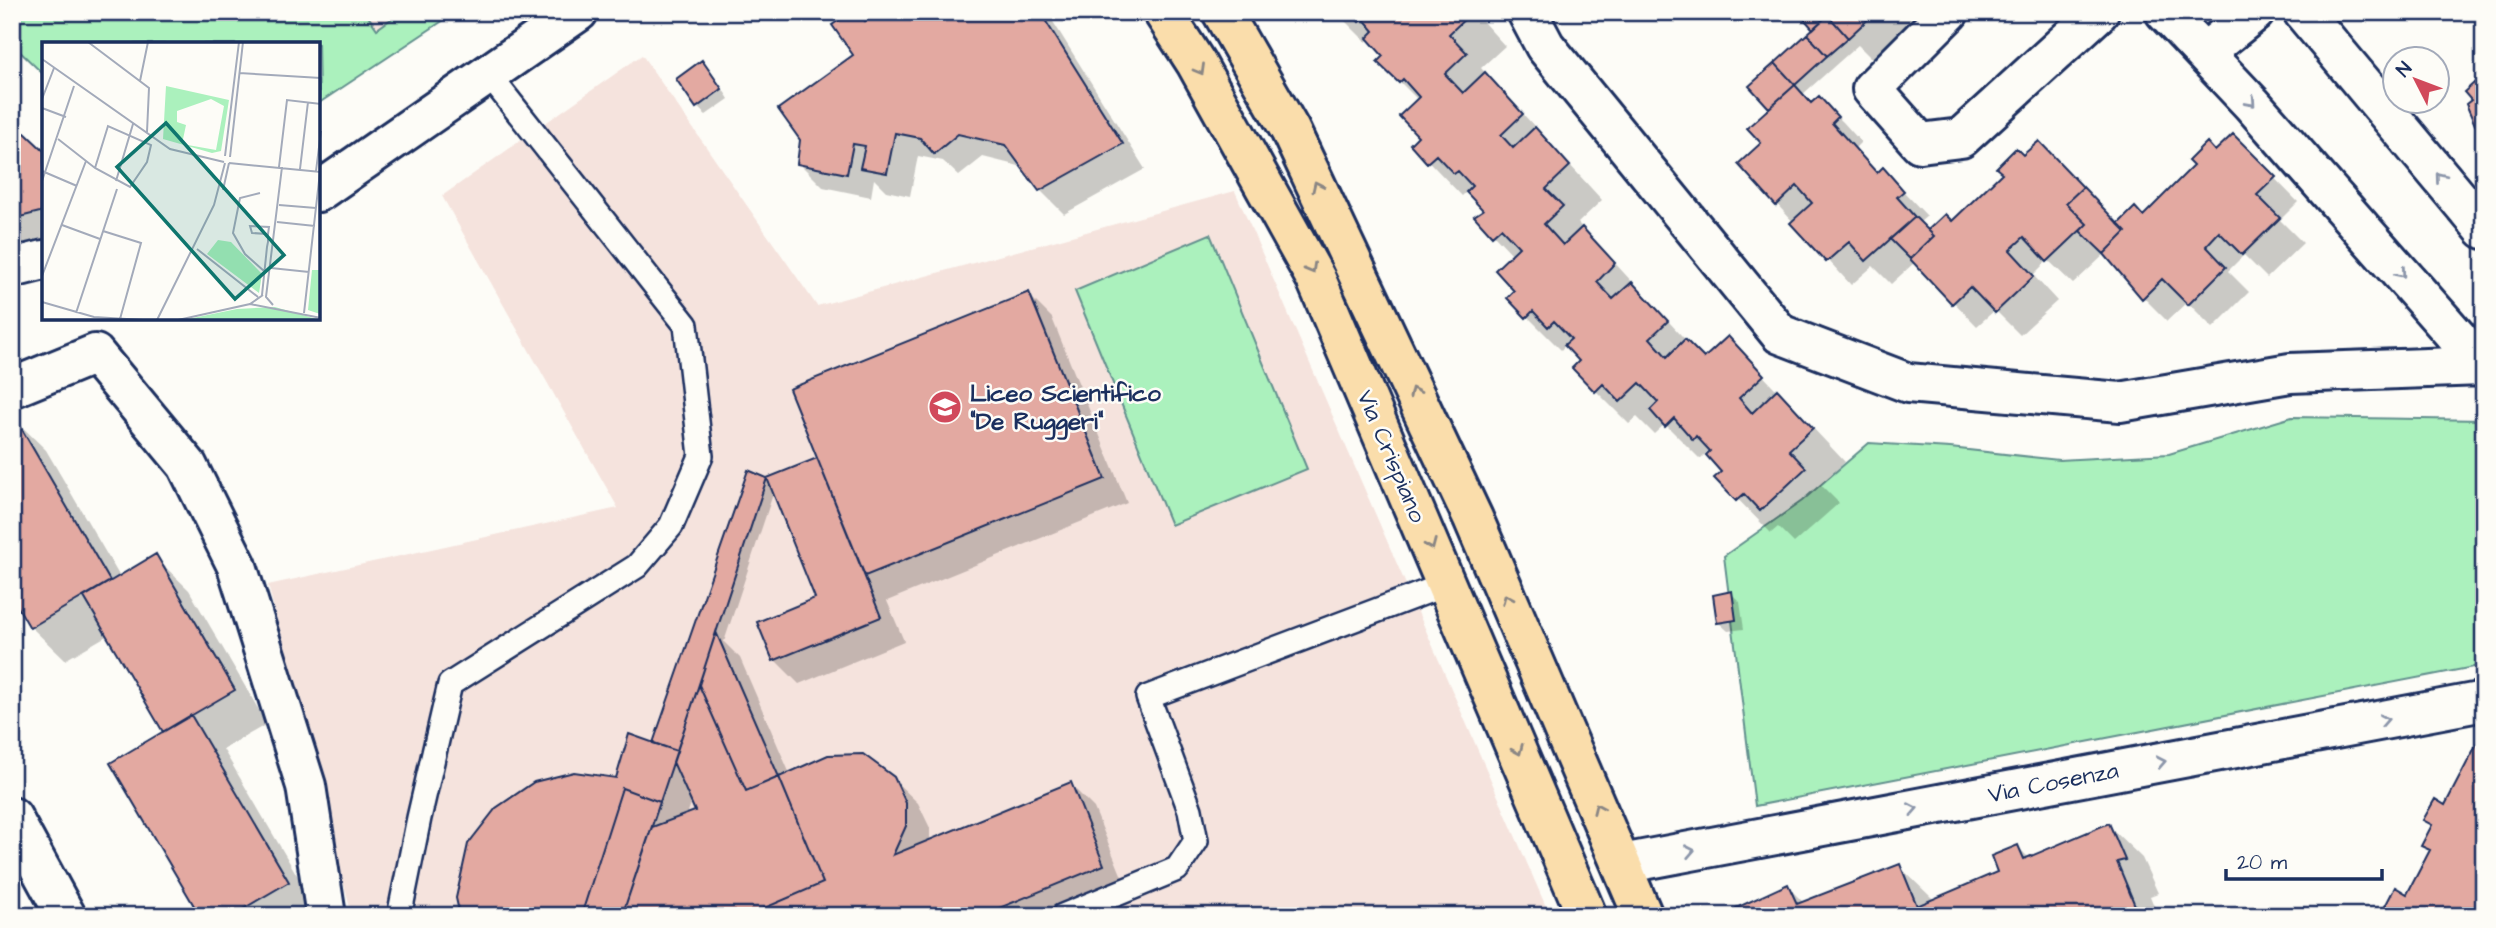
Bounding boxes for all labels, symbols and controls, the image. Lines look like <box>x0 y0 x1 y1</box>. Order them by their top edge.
inset map <box>42 42 320 320</box>
north arrow <box>2380 46 2450 116</box>
text: N <box>2390 56 2419 83</box>
one-way arrow <box>1191 62 1204 75</box>
one-way arrow <box>2243 94 2255 107</box>
one-way arrow <box>2436 172 2448 185</box>
one-way arrow <box>1311 181 1325 193</box>
one-way arrow <box>1303 261 1316 274</box>
one-way arrow <box>2393 265 2405 278</box>
place label: Liceo Scientifico "De Ruggeri" <box>970 377 1161 440</box>
street label: Via Crispiano <box>1348 385 1434 528</box>
one-way arrow <box>1408 387 1422 399</box>
school or university icon: Liceo Scientifico "De Ruggeri" <box>926 388 964 426</box>
one-way arrow <box>1422 538 1436 550</box>
one-way arrow <box>1501 594 1515 606</box>
one-way arrow <box>2378 713 2390 728</box>
one-way arrow <box>1510 743 1524 755</box>
street label: Via Cosenza <box>1985 754 2121 812</box>
one-way arrow <box>2155 755 2167 770</box>
one-way arrow <box>1907 802 1919 817</box>
one-way arrow <box>1592 803 1606 815</box>
scale bar <box>2226 837 2382 881</box>
one-way arrow <box>1684 844 1695 859</box>
text: 20 m <box>2237 848 2288 877</box>

